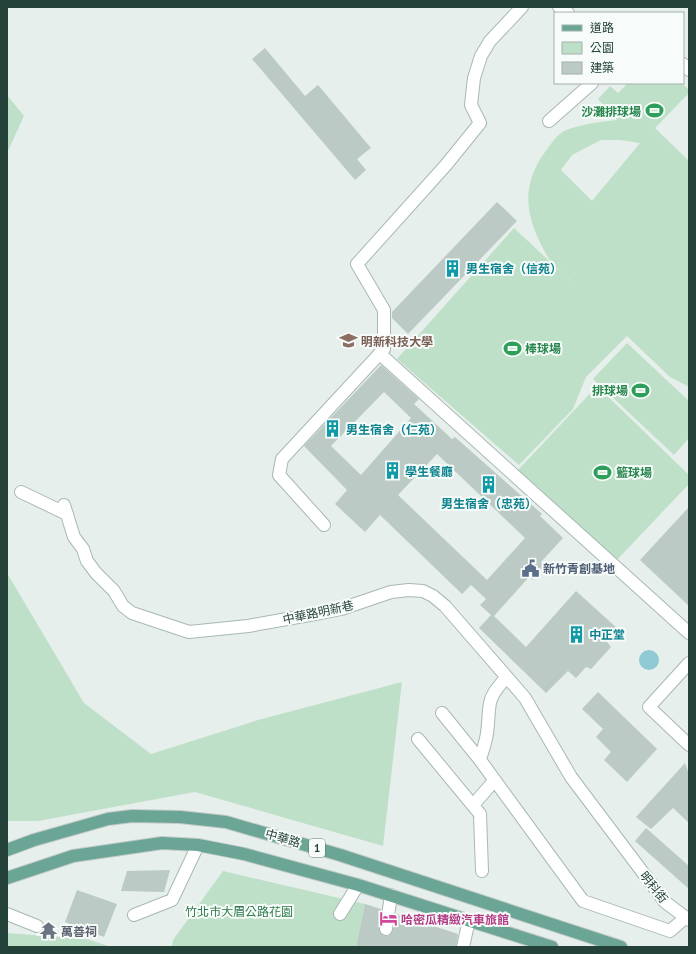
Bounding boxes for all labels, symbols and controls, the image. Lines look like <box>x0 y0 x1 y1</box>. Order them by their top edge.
legend <box>554 12 684 84</box>
text: 道路 <box>590 20 614 35</box>
text: 公園 <box>590 40 614 55</box>
text: 建築 <box>590 60 614 75</box>
sports icon: 沙灘排球場 <box>644 101 664 121</box>
place label: 沙灘排球場 <box>581 104 641 119</box>
building icon: 男生宿舍（信苑） <box>443 258 463 278</box>
place label: 男生宿舍（信苑） <box>466 261 562 276</box>
school or university icon: 明新科技大學 <box>338 331 358 351</box>
place label: 明新科技大學 <box>361 334 433 349</box>
sports icon: 棒球場 <box>502 338 522 358</box>
place label: 棒球場 <box>525 341 561 356</box>
sports icon: 排球場 <box>631 380 651 400</box>
place label: 排球場 <box>592 383 628 398</box>
building icon: 男生宿舍（仁苑） <box>323 419 343 439</box>
place label: 男生宿舍（仁苑） <box>346 422 442 437</box>
building icon: 學生餐廳 <box>382 461 402 481</box>
sports icon: 籃球場 <box>593 462 613 482</box>
place label: 學生餐廳 <box>405 464 453 479</box>
place label: 籃球場 <box>616 465 652 480</box>
building icon: 男生宿舍（忠苑） <box>479 474 499 494</box>
place label: 男生宿舍（忠苑） <box>441 496 537 511</box>
public building icon: 新竹青創基地 <box>520 558 540 578</box>
place label: 新竹青創基地 <box>543 561 615 576</box>
street label: 中華路明新巷 <box>281 597 355 627</box>
building icon: 中正堂 <box>566 624 586 644</box>
place label: 中正堂 <box>589 627 625 642</box>
street label: 中華路 <box>264 826 302 850</box>
road number: 1 <box>309 839 325 857</box>
street label: 明科街 <box>637 868 671 906</box>
park label: 竹北市大眉公路花園 <box>185 904 293 919</box>
hotel icon: 哈密瓜精緻汽車旅館 <box>378 909 398 929</box>
place label: 哈密瓜精緻汽車旅館 <box>401 912 509 927</box>
temple icon: 萬善祠 <box>38 921 58 941</box>
place label: 萬善祠 <box>61 924 97 939</box>

